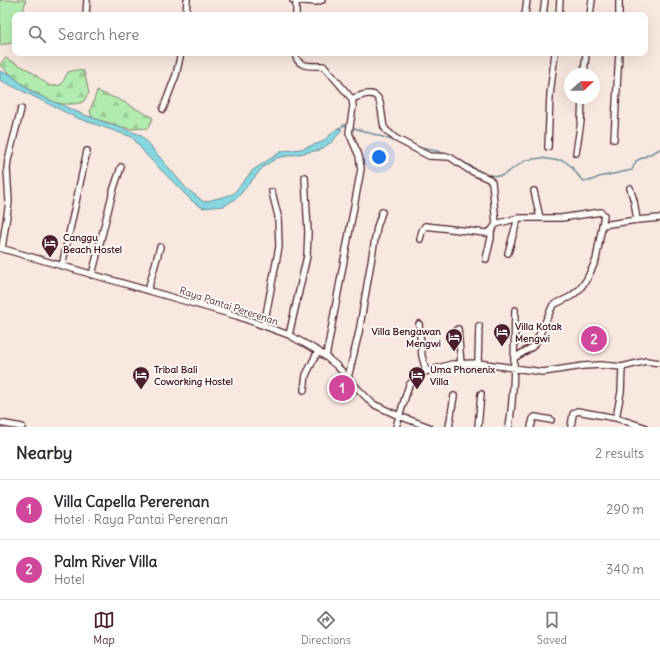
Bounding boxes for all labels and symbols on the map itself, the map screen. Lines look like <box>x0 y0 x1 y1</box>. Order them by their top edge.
north arrow <box>564 68 600 104</box>
your location <box>369 147 389 167</box>
place label: Canggu Beach Hostel <box>63 231 122 256</box>
hotel icon: Canggu Beach Hostel <box>40 233 60 258</box>
street label: Raya Pantai Pererenan <box>178 284 280 328</box>
place label: Villa Kotak Mengwi <box>515 320 562 345</box>
hotel icon: Villa Kotak Mengwi <box>492 322 512 347</box>
pin: 2 <box>581 324 607 354</box>
place label: Villa Bengawan Mengwi <box>372 325 441 350</box>
hotel icon: Villa Bengawan Mengwi <box>444 327 464 352</box>
place label: Tribal Bali Coworking Hostel <box>154 363 233 388</box>
place label: Uma Phonenix Villa <box>430 363 495 388</box>
hotel icon: Tribal Bali Coworking Hostel <box>131 365 151 390</box>
hotel icon: Uma Phonenix Villa <box>407 365 427 390</box>
pin: 1 <box>329 373 355 403</box>

